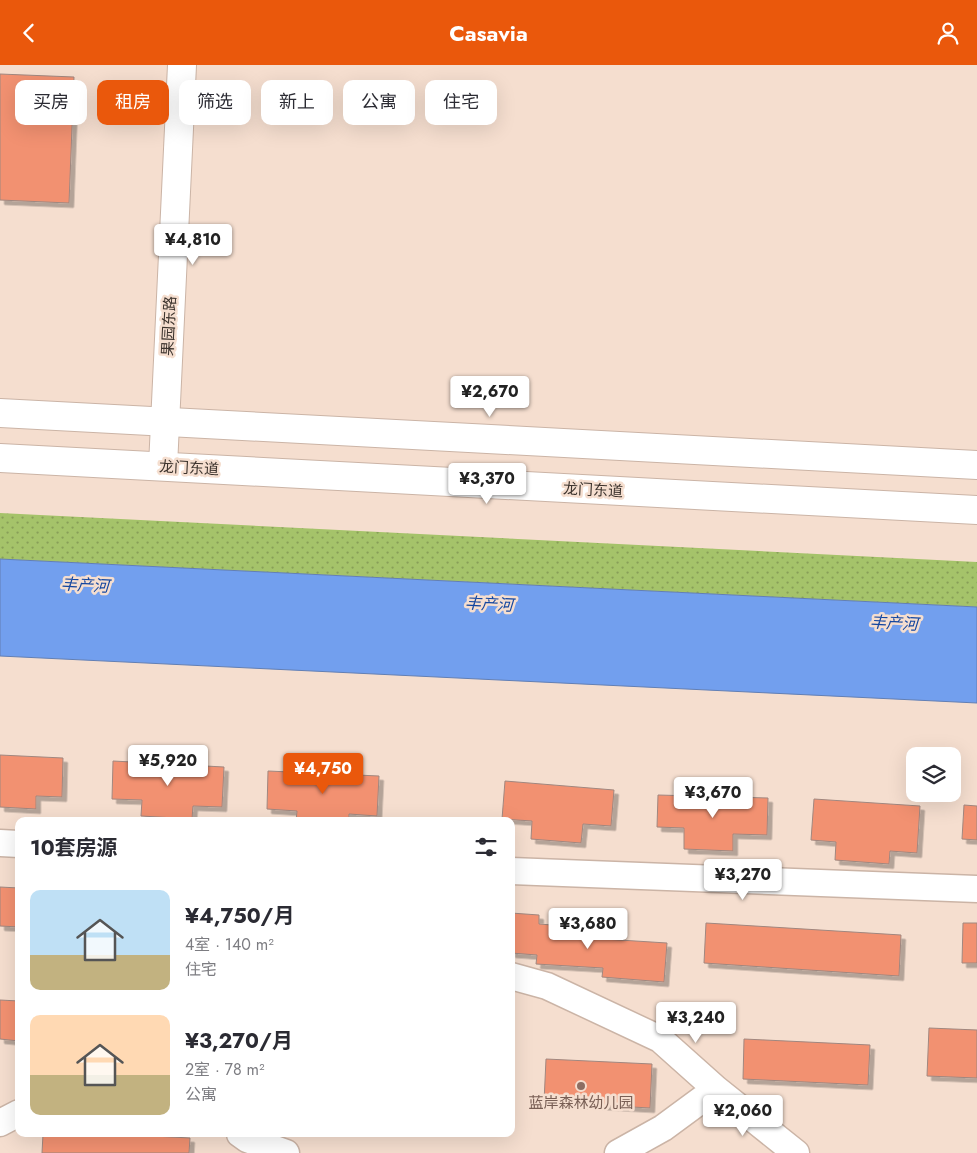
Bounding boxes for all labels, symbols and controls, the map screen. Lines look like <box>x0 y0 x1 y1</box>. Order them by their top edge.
text: Casavia <box>449 17 528 49</box>
icon: back <box>15 19 43 47</box>
icon: person <box>934 19 962 47</box>
chip: 买房 <box>15 80 87 125</box>
chip: 租房 <box>97 80 169 125</box>
chip: 筛选 <box>179 80 251 125</box>
chip: 新上 <box>261 80 333 125</box>
chip: 公寓 <box>343 80 415 125</box>
chip: 住宅 <box>425 80 497 125</box>
pin: ¥4,810 <box>152 223 234 266</box>
text: ¥4,810 <box>165 228 221 251</box>
street label: 果园东路 <box>156 295 182 357</box>
pin: ¥2,670 <box>449 375 531 418</box>
text: ¥2,670 <box>461 380 519 403</box>
street label: 龙门东道 <box>158 455 220 481</box>
pin: ¥3,370 <box>446 463 528 505</box>
text: ¥3,370 <box>459 467 515 490</box>
street label: 龙门东道 <box>562 477 624 503</box>
water label: 丰产河 <box>60 572 113 598</box>
water label: 丰产河 <box>464 591 517 617</box>
water label: 丰产河 <box>869 610 922 636</box>
pin: ¥5,920 <box>127 745 209 787</box>
map controls <box>906 747 961 802</box>
button: layers <box>906 747 961 802</box>
text: ¥5,920 <box>139 749 197 772</box>
pin: ¥4,750 <box>282 753 364 795</box>
text: ¥4,750 <box>294 757 352 780</box>
pin: ¥3,670 <box>672 777 754 819</box>
text: ¥3,670 <box>685 781 741 804</box>
text: 10套房源 <box>30 833 118 863</box>
icon: filters <box>472 833 500 861</box>
pin: ¥3,270 <box>702 859 784 901</box>
text: ¥3,270 <box>715 863 771 886</box>
text: ¥4,750/月 <box>185 901 294 931</box>
pin: ¥3,680 <box>547 907 629 950</box>
icon: home <box>70 910 130 970</box>
text: ¥3,680 <box>560 912 616 935</box>
text: 4室 · 140 m² <box>185 933 274 956</box>
text: 住宅 <box>185 958 217 981</box>
pin: ¥3,240 <box>655 1001 737 1044</box>
text: ¥3,240 <box>667 1006 725 1029</box>
text: ¥3,270/月 <box>185 1026 293 1056</box>
icon: home <box>70 1035 130 1095</box>
text: 2室 · 78 m² <box>185 1058 264 1081</box>
marker: 蓝岸森林幼儿园 <box>575 1080 587 1092</box>
text: 公寓 <box>185 1083 217 1106</box>
place label: 蓝岸森林幼儿园 <box>528 1092 634 1114</box>
pin: ¥2,060 <box>702 1095 784 1137</box>
text: ¥2,060 <box>714 1099 772 1122</box>

